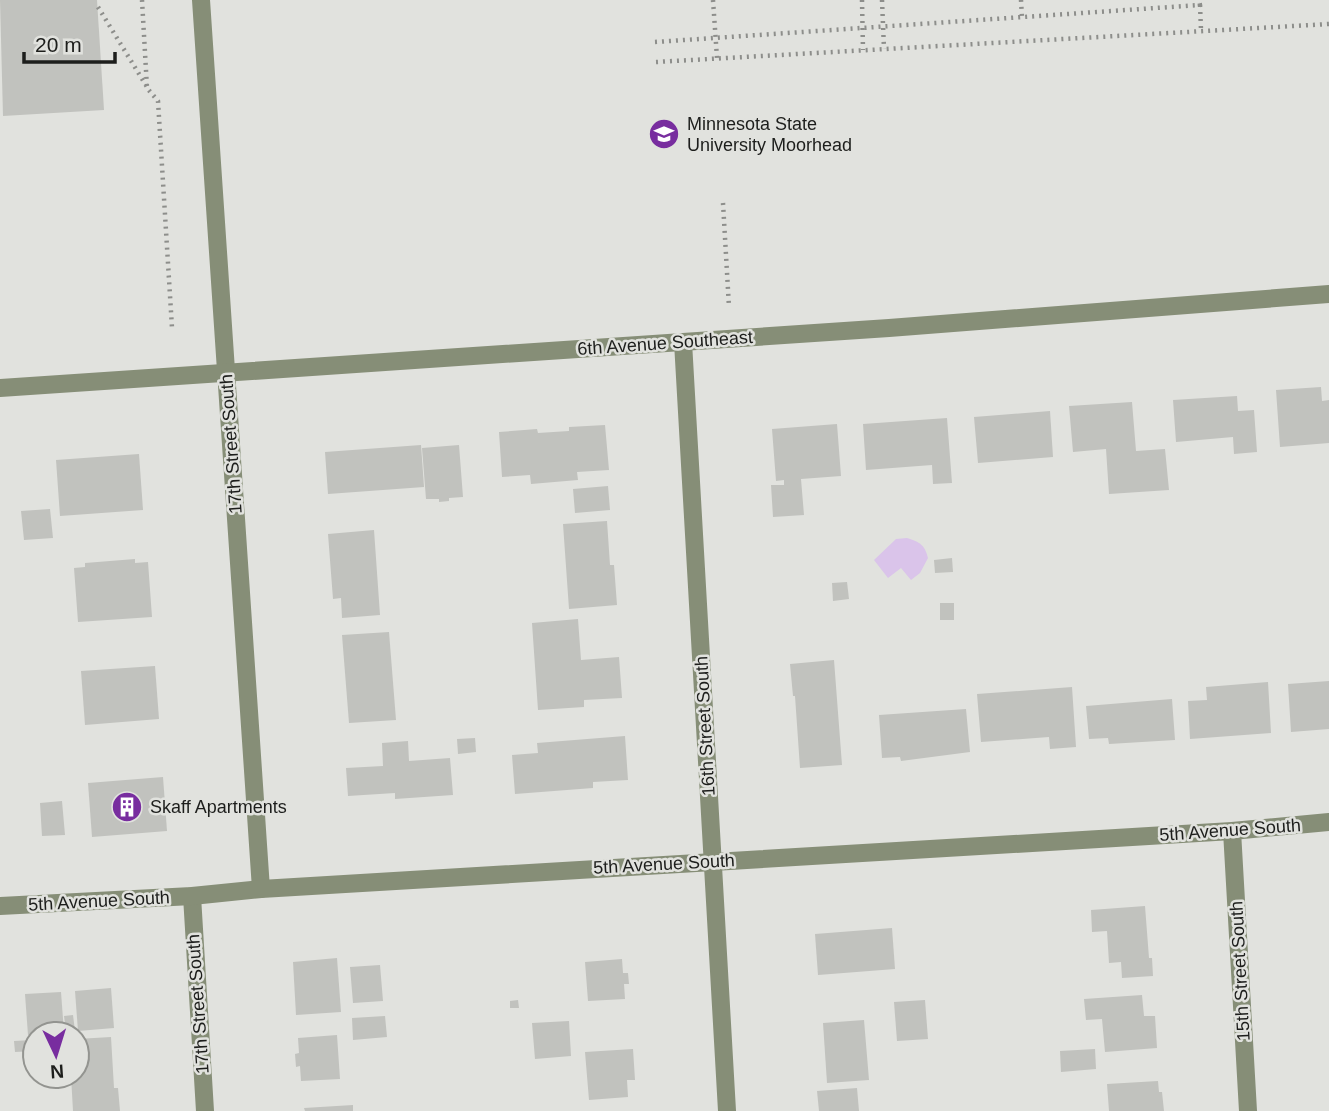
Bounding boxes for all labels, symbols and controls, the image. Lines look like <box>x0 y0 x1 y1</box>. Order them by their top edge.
scale bar <box>24 21 116 65</box>
text: 20 m <box>35 33 82 56</box>
place label: Minnesota State University Moorhead <box>687 114 852 155</box>
school or university icon: Minnesota State University Moorhead <box>647 117 681 151</box>
street label: 6th Avenue Southeast <box>577 327 753 359</box>
street label: 17th Street South <box>216 373 246 515</box>
street label: 16th Street South <box>691 656 719 796</box>
building icon: Skaff Apartments <box>110 790 144 824</box>
place label: Skaff Apartments <box>150 797 287 817</box>
street label: 5th Avenue South <box>1159 815 1301 845</box>
street label: 5th Avenue South <box>593 850 735 878</box>
street label: 5th Avenue South <box>28 887 170 915</box>
street label: 15th Street South <box>1226 901 1254 1041</box>
street label: 17th Street South <box>183 933 213 1075</box>
north arrow <box>21 1020 91 1090</box>
text: N <box>50 1061 65 1082</box>

